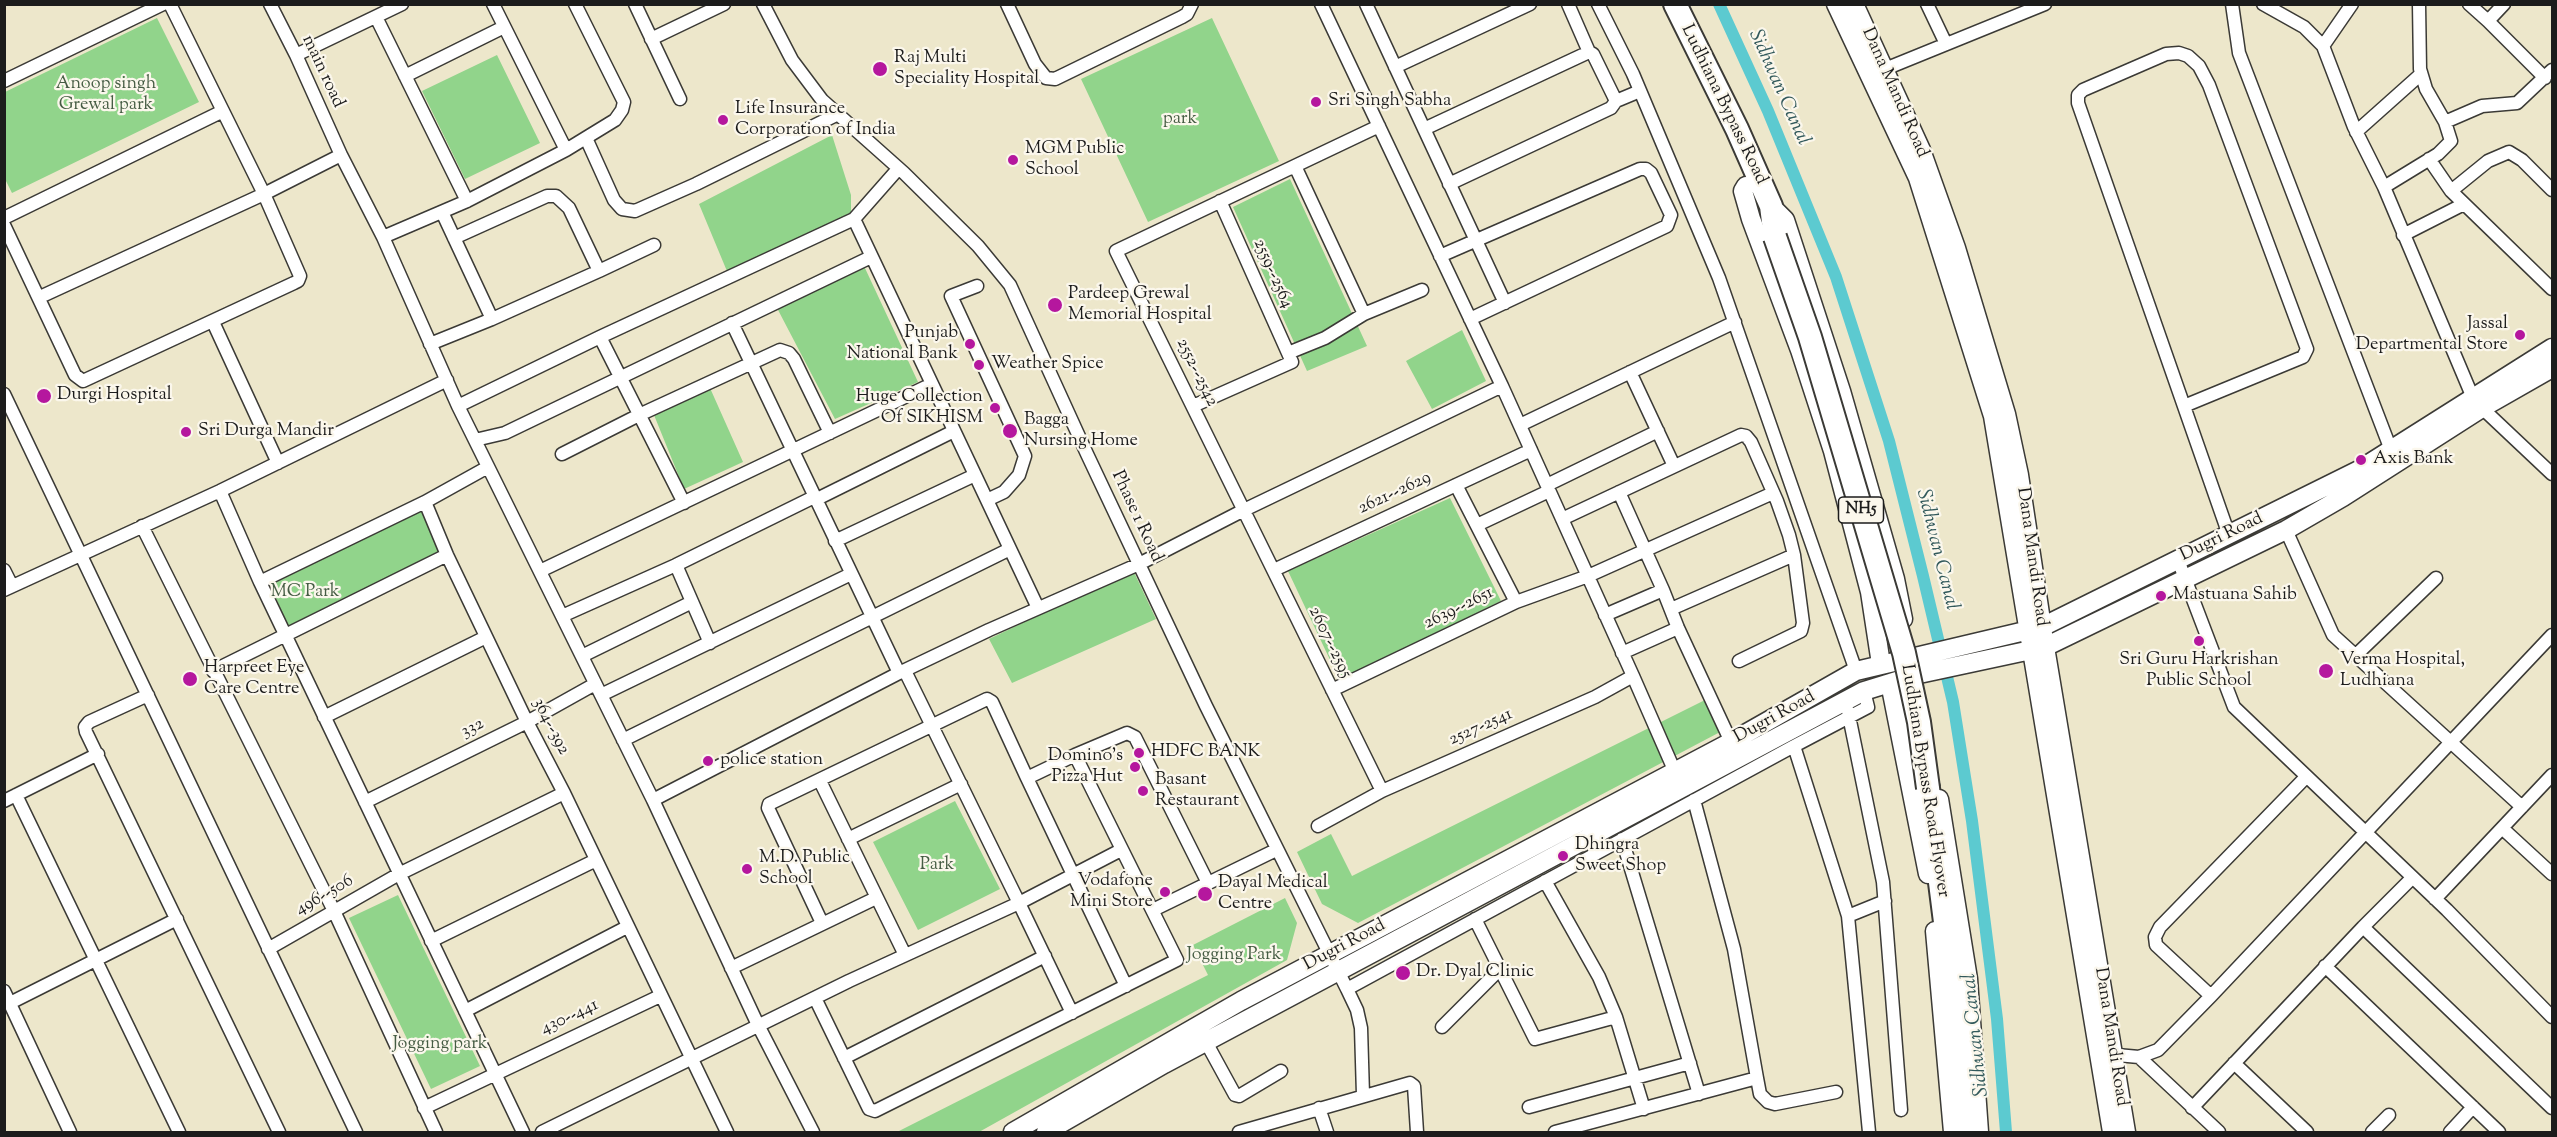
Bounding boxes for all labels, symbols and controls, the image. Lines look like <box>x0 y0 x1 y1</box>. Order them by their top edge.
street label: Ludhiana Bypass Road <box>1675 22 1771 188</box>
street label: Dana Mandi Road <box>1856 25 1932 161</box>
water label: Sidhwan Canal <box>1742 27 1814 149</box>
street label: main road <box>296 32 348 112</box>
place label: Raj Multi Speciality Hospital <box>894 48 1039 90</box>
marker: Raj Multi Speciality Hospital <box>871 60 889 78</box>
park label: Anoop singh Grewal park <box>56 74 156 116</box>
place label: Sri Singh Sabha <box>1328 91 1451 113</box>
marker: Sri Singh Sabha <box>1309 95 1323 109</box>
place label: Life Insurance Corporation of India <box>735 99 896 142</box>
park label: park <box>1163 109 1197 131</box>
marker: Life Insurance Corporation of India <box>716 113 730 127</box>
place label: MGM Public School <box>1025 139 1124 182</box>
marker: MGM Public School <box>1006 153 1020 167</box>
street label: 2559--2564 <box>1247 236 1297 312</box>
place label: Pardeep Grewal Memorial Hospital <box>1068 284 1212 326</box>
marker: Pardeep Grewal Memorial Hospital <box>1046 296 1064 314</box>
place label: Jassal Departmental Store <box>2356 314 2508 356</box>
place label: Punjab National Bank <box>847 323 958 366</box>
marker: Jassal Departmental Store <box>2513 328 2527 342</box>
street label: 2552--2542 <box>1170 335 1222 411</box>
marker: Punjab National Bank <box>963 337 977 351</box>
place label: Weather Spice <box>991 354 1104 376</box>
marker: Weather Spice <box>972 358 986 372</box>
place label: Durgi Hospital <box>57 385 172 407</box>
marker: Durgi Hospital <box>35 387 53 405</box>
place label: Huge Collection Of SIKHISM <box>856 387 983 430</box>
marker: Huge Collection Of SIKHISM <box>988 401 1002 415</box>
place label: Bagga Nursing Home <box>1024 410 1138 452</box>
place label: Sri Durga Mandir <box>198 421 334 443</box>
marker: Bagga Nursing Home <box>1001 422 1019 440</box>
marker: Sri Durga Mandir <box>179 425 193 439</box>
place label: Axis Bank <box>2373 449 2454 471</box>
marker: Axis Bank <box>2354 453 2368 467</box>
street label: Phase 1 Road <box>1105 468 1167 566</box>
street label: 2621--2629 <box>1355 468 1435 520</box>
street label: Dana Mandi Road <box>2011 486 2051 628</box>
water label: Sidhwan Canal <box>1909 487 1963 613</box>
road number: NH5 <box>1838 497 1884 523</box>
street label: Dugri Road <box>2177 509 2267 567</box>
park label: MC Park <box>270 582 340 604</box>
street label: 2639--2651 <box>1421 583 1497 635</box>
place label: Mastuana Sahib <box>2173 585 2297 607</box>
marker: Mastuana Sahib <box>2154 589 2168 603</box>
street label: 2607--2595 <box>1302 604 1356 682</box>
marker: Sri Guru Harkrishan Public School <box>2192 634 2206 648</box>
place label: Sri Guru Harkrishan Public School <box>2119 650 2279 692</box>
place label: Verma Hospital, Ludhiana <box>2340 650 2465 692</box>
place label: Harpreet Eye Care Centre <box>204 658 304 700</box>
marker: Verma Hospital, Ludhiana <box>2317 662 2335 680</box>
street label: Ludhiana Bypass Road Flyover <box>1895 663 1953 899</box>
marker: Harpreet Eye Care Centre <box>181 670 199 688</box>
street label: Dugri Road <box>1731 687 1819 749</box>
street label: 364--392 <box>526 695 574 759</box>
street label: 2527-2541 <box>1446 704 1516 752</box>
street label: 332 <box>458 714 488 744</box>
place label: HDFC BANK <box>1151 742 1261 764</box>
place label: Domino's Pizza Hut <box>1048 746 1123 789</box>
marker: HDFC BANK <box>1132 746 1146 760</box>
place label: police station <box>720 750 823 772</box>
marker: police station <box>701 754 715 768</box>
marker: Domino's Pizza Hut <box>1128 760 1142 774</box>
place label: Basant Restaurant <box>1155 770 1239 812</box>
marker: Basant Restaurant <box>1136 784 1150 798</box>
place label: Dhingra Sweet Shop <box>1575 835 1666 878</box>
place label: M.D. Public School <box>759 848 850 890</box>
marker: Dhingra Sweet Shop <box>1556 849 1570 863</box>
park label: Park <box>920 855 954 877</box>
marker: M.D. Public School <box>740 862 754 876</box>
street label: 496--506 <box>292 871 358 921</box>
place label: Vodafone Mini Store <box>1070 871 1153 914</box>
place label: Dayal Medical Centre <box>1218 873 1328 916</box>
marker: Vodafone Mini Store <box>1158 885 1172 899</box>
marker: Dayal Medical Centre <box>1196 885 1214 903</box>
street label: Dugri Road <box>1300 915 1390 977</box>
park label: Jogging Park <box>1186 945 1282 967</box>
place label: Dr. Dyal Clinic <box>1416 962 1534 984</box>
marker: Dr. Dyal Clinic <box>1394 964 1412 982</box>
street label: Dana Mandi Road <box>2088 966 2132 1108</box>
water label: Sidhwan Canal <box>1959 972 1995 1098</box>
street label: 430--441 <box>538 995 602 1041</box>
park label: Jogging park <box>392 1034 488 1056</box>

